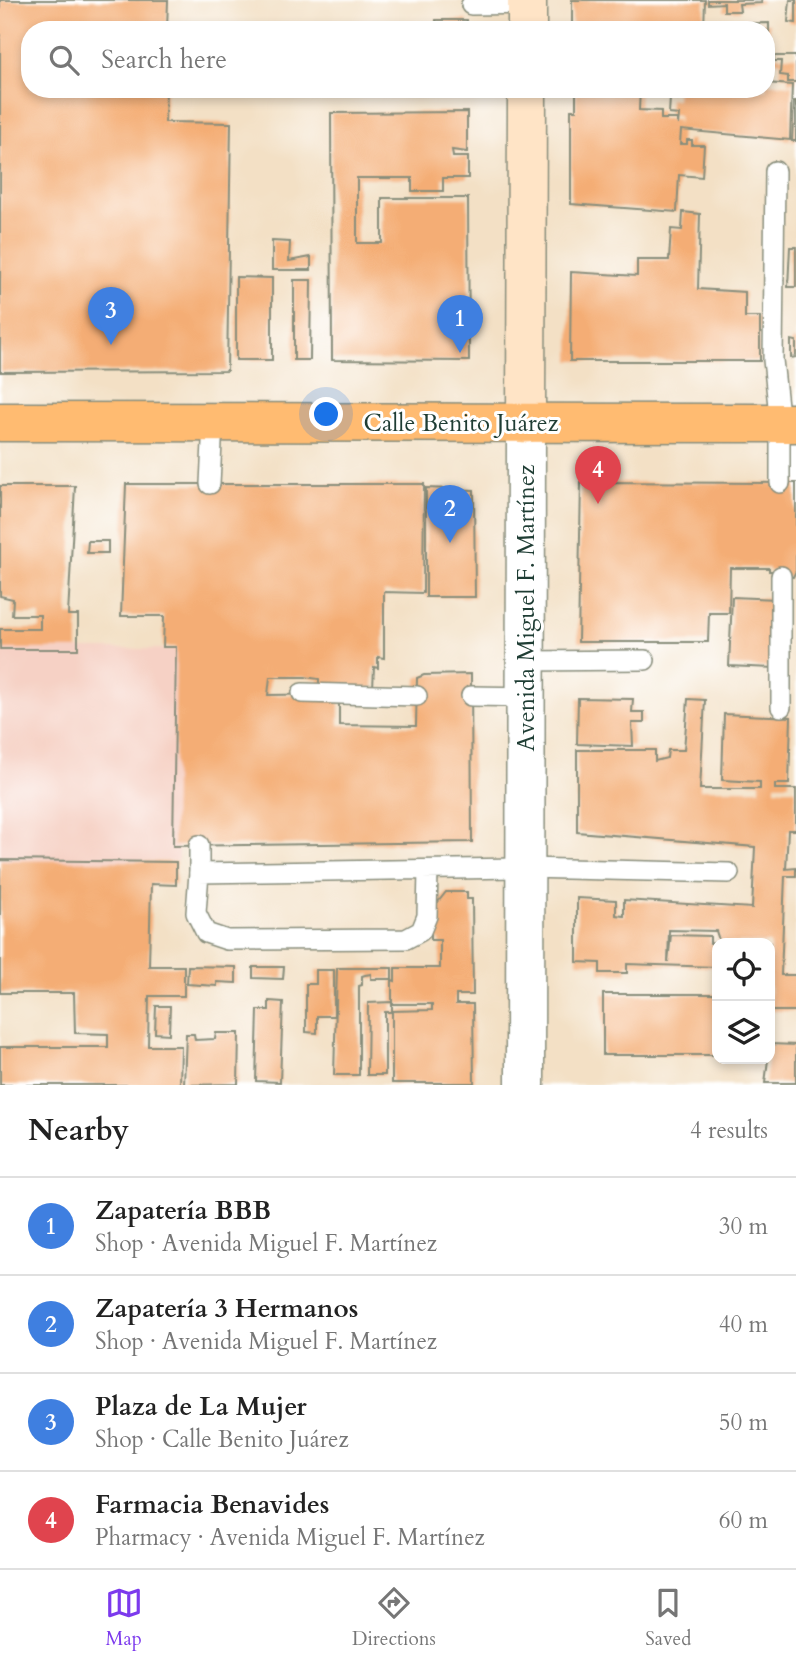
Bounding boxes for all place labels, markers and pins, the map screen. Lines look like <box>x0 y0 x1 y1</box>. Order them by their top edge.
pin: 3 <box>88 287 134 345</box>
pin: 1 <box>437 295 483 353</box>
pin: 4 <box>575 446 621 504</box>
pin: 2 <box>427 485 473 543</box>

